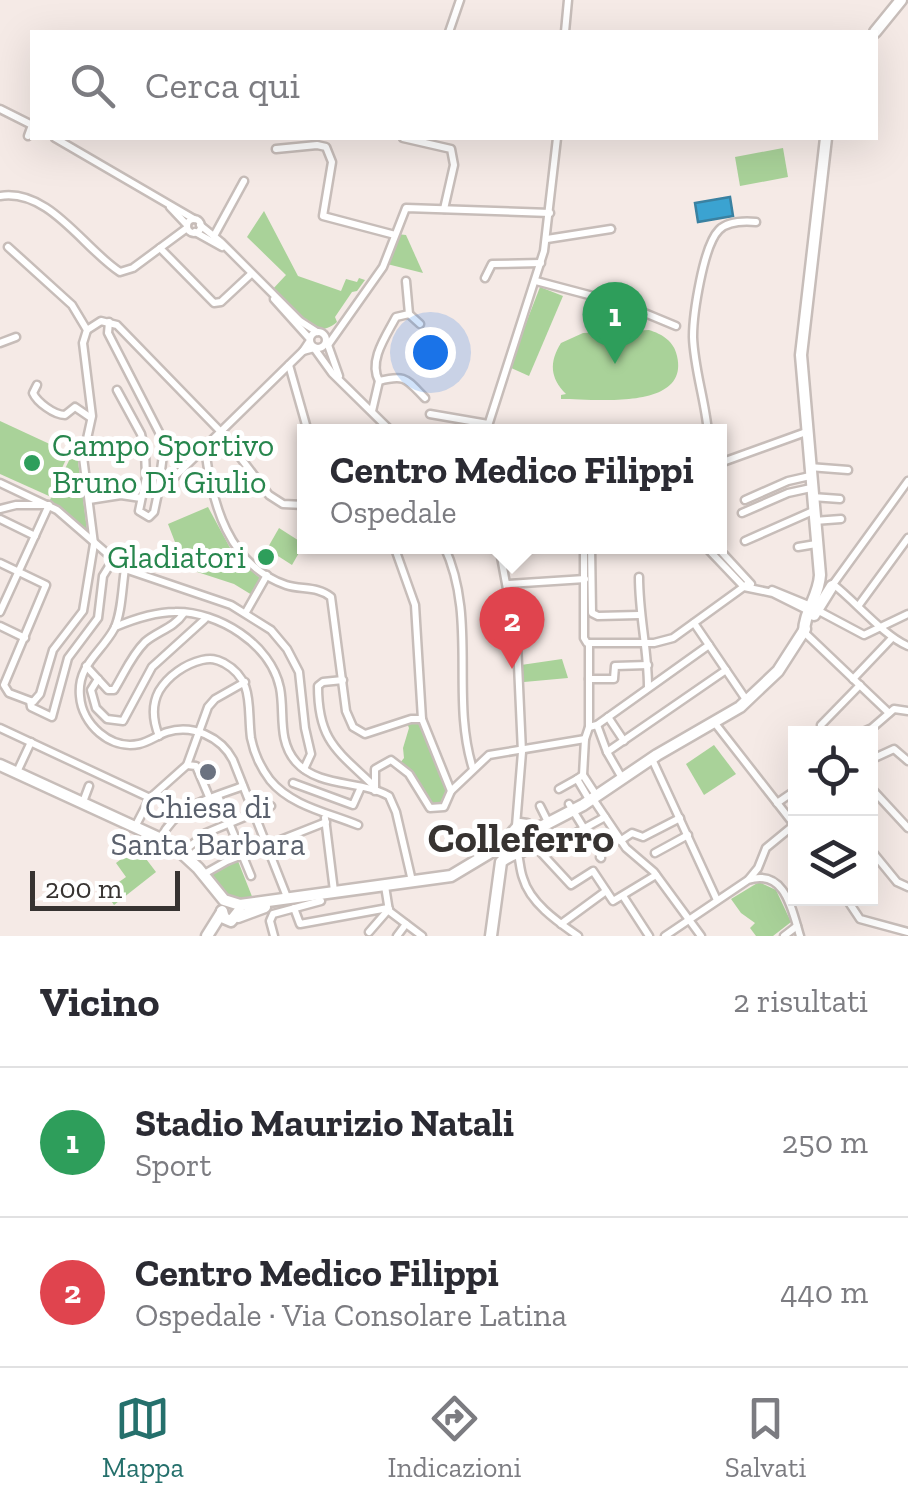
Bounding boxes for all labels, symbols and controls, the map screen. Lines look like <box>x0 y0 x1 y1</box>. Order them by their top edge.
search box <box>30 30 878 140</box>
icon: search <box>65 58 120 113</box>
text: Cerca qui <box>145 62 300 108</box>
pin: 1 <box>582 282 648 364</box>
your location <box>405 327 456 378</box>
popup <box>297 424 727 554</box>
place label: Campo Sportivo Bruno Di Giulio <box>52 426 274 501</box>
text: Centro Medico Filippi <box>330 447 694 493</box>
marker: Campo Sportivo Bruno Di Giulio <box>21 452 43 474</box>
text: Ospedale <box>330 493 457 531</box>
place label: Gladiatori <box>107 538 246 576</box>
marker: Gladiatori <box>255 546 277 568</box>
pin: 2 <box>480 586 544 669</box>
map controls <box>788 726 878 906</box>
button: locate <box>788 726 878 816</box>
marker: Chiesa di Santa Barbara <box>197 761 219 783</box>
place label: Chiesa di Santa Barbara <box>110 788 306 863</box>
district label: Colleferro <box>428 812 614 863</box>
button: layers <box>788 816 878 906</box>
scale bar <box>30 866 180 910</box>
text: 200 m <box>45 872 122 905</box>
text: Vicino <box>40 976 159 1027</box>
text: 2 risultati <box>733 982 868 1020</box>
text: Stadio Maurizio Natali <box>135 1100 514 1146</box>
text: 1 <box>66 1123 79 1161</box>
text: 250 m <box>782 1123 868 1161</box>
text: Sport <box>135 1146 211 1184</box>
text: Centro Medico Filippi <box>135 1250 499 1296</box>
text: 2 <box>64 1273 81 1311</box>
text: 440 m <box>780 1273 868 1311</box>
text: Ospedale · Via Consolare Latina <box>135 1296 567 1334</box>
tab: Mappa <box>102 1391 184 1484</box>
tab: Indicazioni <box>387 1391 521 1484</box>
tab: Salvati <box>725 1391 806 1484</box>

